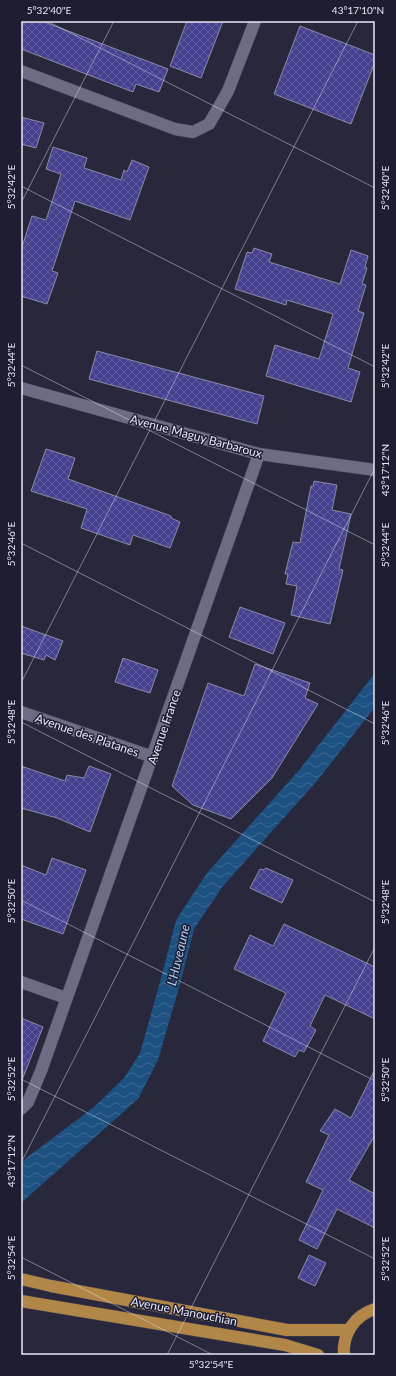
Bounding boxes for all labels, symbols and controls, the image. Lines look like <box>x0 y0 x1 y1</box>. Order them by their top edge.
text: 5°32'40"E <box>27 4 72 16</box>
text: 43°17'10"N <box>332 4 384 16</box>
text: 5°32'42"E <box>5 164 17 209</box>
text: 5°32'40"E <box>379 165 391 210</box>
text: 5°32'44"E <box>5 342 17 387</box>
text: 5°32'42"E <box>379 343 391 388</box>
street label: Avenue Maguy Barbaroux <box>128 411 264 461</box>
text: 43°17'12"N <box>379 444 391 496</box>
text: 5°32'46"E <box>5 521 17 566</box>
text: 5°32'44"E <box>379 522 391 567</box>
street label: Avenue France <box>144 688 184 766</box>
text: 5°32'48"E <box>5 699 17 744</box>
text: 5°32'46"E <box>379 700 391 745</box>
street label: Avenue des Platanes <box>33 710 141 760</box>
text: 5°32'50"E <box>5 878 17 923</box>
text: 5°32'48"E <box>379 879 391 924</box>
water label: L'Huveaune <box>163 923 193 987</box>
text: 5°32'52"E <box>5 1056 17 1101</box>
text: 5°32'50"E <box>379 1057 391 1102</box>
text: 43°17'12"N <box>5 1135 17 1187</box>
text: 5°32'54"E <box>5 1235 17 1280</box>
text: 5°32'52"E <box>379 1236 391 1281</box>
street label: Avenue Manouchian <box>130 1293 238 1329</box>
text: 5°32'54"E <box>189 1358 234 1370</box>

